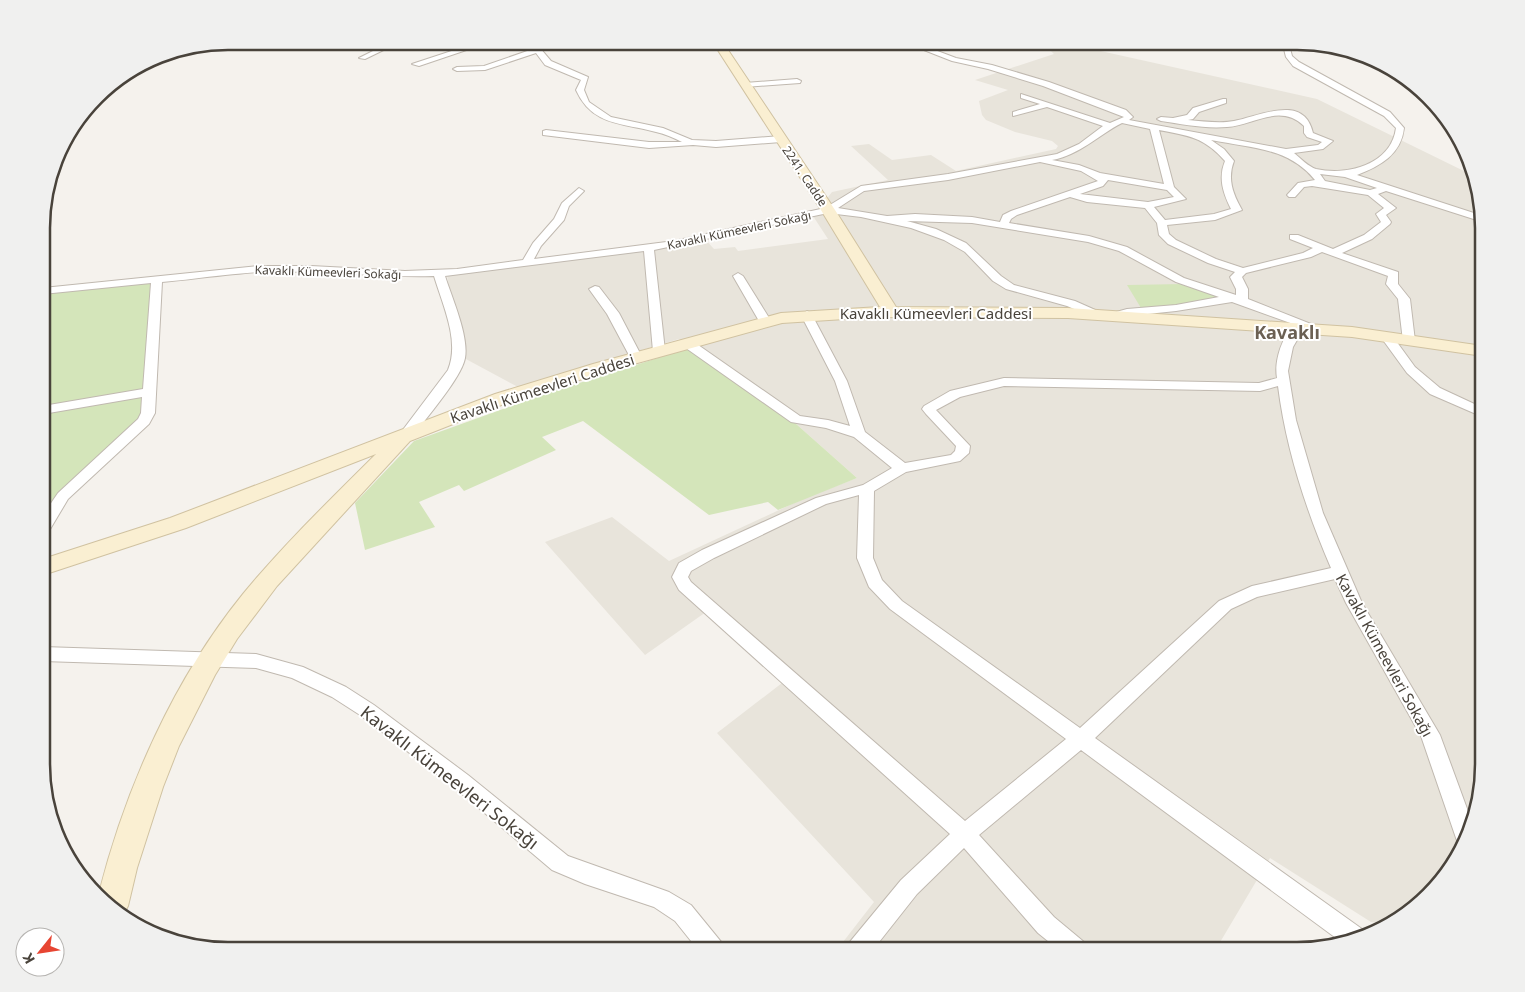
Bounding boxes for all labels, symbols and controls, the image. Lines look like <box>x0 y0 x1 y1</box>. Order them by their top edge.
street label: 2241. Cadde <box>778 142 832 210</box>
street label: Kavaklı Kümeevleri Sokağı <box>665 206 813 254</box>
street label: Kavaklı Kümeevleri Sokağı <box>254 261 402 283</box>
street label: Kavaklı Kümeevleri Caddesi <box>840 303 1032 323</box>
district label: Kavaklı <box>1254 320 1320 344</box>
street label: Kavaklı Kümeevleri Caddesi <box>447 349 637 427</box>
street label: Kavaklı Kümeevleri Sokağı <box>1332 570 1438 740</box>
street label: Kavaklı Kümeevleri Sokağı <box>356 700 544 854</box>
north arrow <box>15 927 65 977</box>
text: K <box>17 949 39 968</box>

